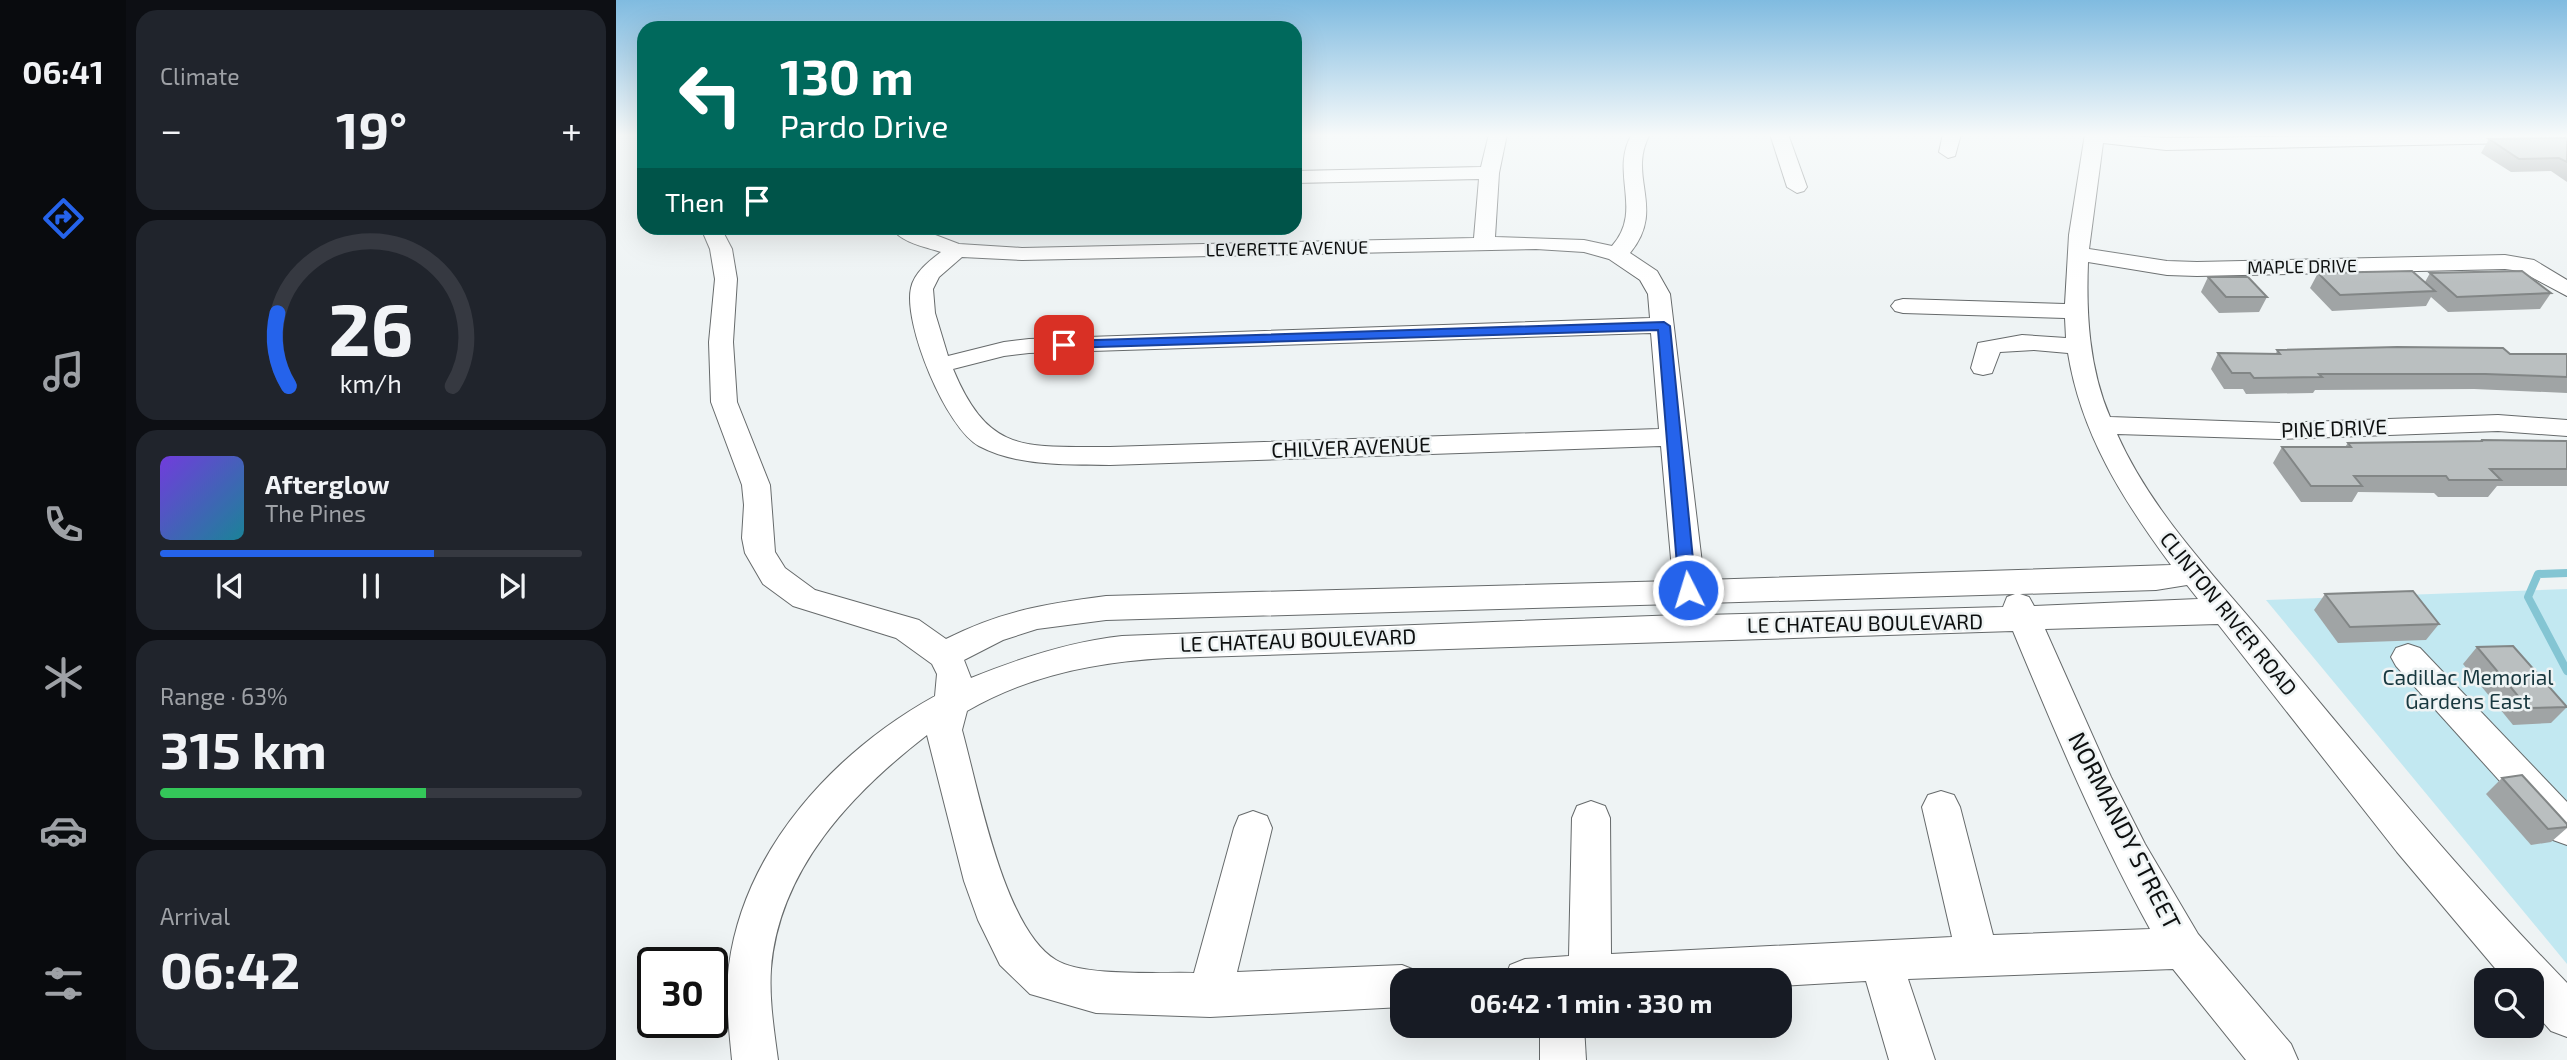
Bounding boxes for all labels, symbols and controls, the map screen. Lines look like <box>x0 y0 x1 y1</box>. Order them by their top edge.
text: 130 m <box>780 46 914 105</box>
icon: left <box>665 49 756 140</box>
text: 06:41 <box>22 52 104 90</box>
text: Climate <box>160 62 240 90</box>
text: 19° <box>336 97 407 159</box>
text: − <box>160 106 182 152</box>
text: + <box>561 106 582 152</box>
text: Pardo Drive <box>780 106 948 144</box>
icon: arrive <box>738 182 776 220</box>
text: Then <box>665 186 724 217</box>
icon: directions <box>39 194 88 243</box>
street label: LEVERETTE AVENUE <box>1206 236 1368 260</box>
street label: MAPLE DRIVE <box>2247 254 2357 278</box>
text: 26 <box>328 283 414 371</box>
pin <box>1034 315 1094 375</box>
icon: arrive <box>1045 326 1083 364</box>
icon: music <box>39 347 88 396</box>
text: km/h <box>340 368 402 398</box>
street label: PINE DRIVE <box>2280 413 2387 442</box>
street label: CHILVER AVENUE <box>1271 431 1431 462</box>
text: Afterglow <box>265 468 390 499</box>
text: The Pines <box>265 499 366 527</box>
icon: phone <box>39 500 88 549</box>
street label: CLINTON RIVER ROAD <box>2156 526 2303 700</box>
position arrow <box>1651 553 1725 627</box>
icon: previous <box>211 567 249 605</box>
icon: pause <box>352 567 390 605</box>
icon: next <box>493 567 531 605</box>
street label: LE CHATEAU BOULEVARD <box>1747 608 1983 637</box>
street label: LE CHATEAU BOULEVARD <box>1179 623 1416 656</box>
icon: climate <box>39 653 88 702</box>
park label: Cadillac Memorial Gardens East <box>2382 664 2554 713</box>
text: Range · 63% <box>160 682 288 710</box>
text: 315 km <box>160 717 327 779</box>
street label: NORMANDY STREET <box>2063 727 2188 934</box>
icon: car <box>39 806 88 855</box>
text: Arrival <box>160 902 230 930</box>
text: 06:42 <box>160 937 300 999</box>
speed limit sign: 30 <box>637 947 728 1038</box>
icon: filters <box>39 959 88 1008</box>
map controls <box>2474 968 2544 1038</box>
button: search <box>2474 968 2544 1038</box>
text: 06:42 · 1 min · 330 m <box>1470 987 1712 1018</box>

